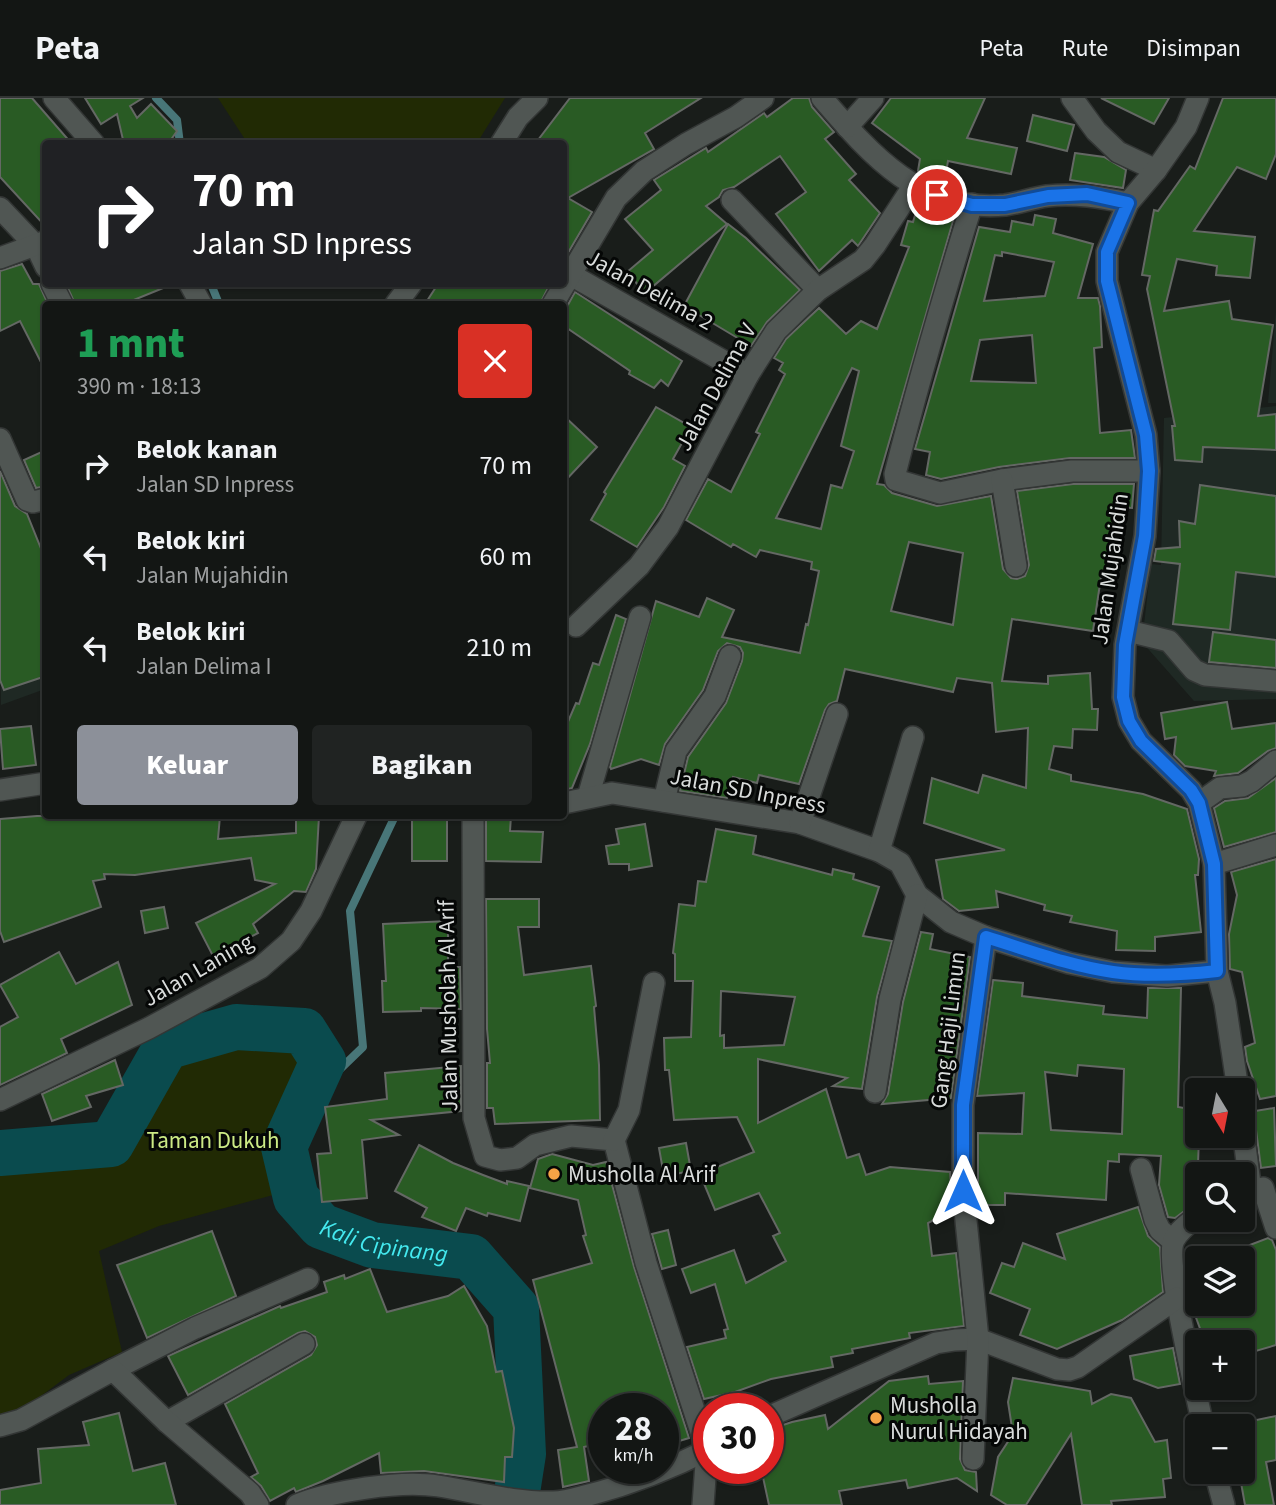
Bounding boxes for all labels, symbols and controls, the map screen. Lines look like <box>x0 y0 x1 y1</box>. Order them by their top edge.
text: Peta <box>35 25 100 72</box>
text: Peta <box>979 31 1024 66</box>
text: Rute <box>1062 31 1108 66</box>
text: Disimpan <box>1146 31 1241 66</box>
text: 70 m <box>192 156 296 226</box>
pin <box>907 165 967 225</box>
icon: right <box>77 168 168 259</box>
icon: arrive <box>918 176 956 214</box>
text: Jalan SD Inpress <box>192 221 412 267</box>
street label: Jalan Delima 2 <box>580 241 720 339</box>
text: 1 mnt <box>77 314 185 374</box>
street label: Jalan Delima V <box>667 317 765 457</box>
button: close <box>458 324 532 398</box>
text: 390 m · 18:13 <box>77 370 201 403</box>
text: Belok kanan <box>136 431 278 468</box>
icon: right <box>77 447 115 485</box>
text: 70 m <box>479 447 532 484</box>
text: Jalan SD Inpress <box>136 468 294 501</box>
street label: Jalan Mujahidin <box>1083 491 1137 647</box>
text: Belok kiri <box>136 522 245 559</box>
icon: left <box>77 538 115 576</box>
text: 60 m <box>479 538 532 575</box>
text: Jalan Mujahidin <box>136 559 289 592</box>
text: Belok kiri <box>136 613 245 650</box>
icon: left <box>77 629 115 667</box>
text: 210 m <box>466 629 532 666</box>
text: Jalan Delima I <box>136 650 272 683</box>
button: Keluar <box>77 725 298 805</box>
button: Bagikan <box>312 725 532 805</box>
street label: Jalan SD Inpress <box>667 760 829 822</box>
street label: Jalan Musholah Al Arif <box>430 899 466 1112</box>
street label: Jalan Laning <box>137 925 260 1015</box>
street label: Gang Haji Limun <box>922 950 974 1110</box>
north arrow <box>1185 1078 1255 1148</box>
map controls <box>1185 1078 1255 1484</box>
park label: Taman Dukuh <box>147 1124 279 1157</box>
position arrow <box>926 1154 1000 1228</box>
place label: Musholla Al Arif <box>568 1158 717 1191</box>
button: search <box>1185 1162 1255 1232</box>
marker: Musholla Al Arif <box>546 1166 562 1182</box>
water label: Kali Cipinang <box>315 1210 450 1272</box>
button: layers <box>1185 1246 1255 1316</box>
button: + <box>1185 1330 1255 1400</box>
place label: Musholla Nurul Hidayah <box>890 1389 1028 1448</box>
speed limit sign: 30 <box>693 1393 784 1484</box>
text: 28 <box>615 1404 652 1454</box>
marker: Musholla Nurul Hidayah <box>868 1410 884 1426</box>
button: − <box>1185 1414 1255 1484</box>
text: km/h <box>614 1443 653 1468</box>

